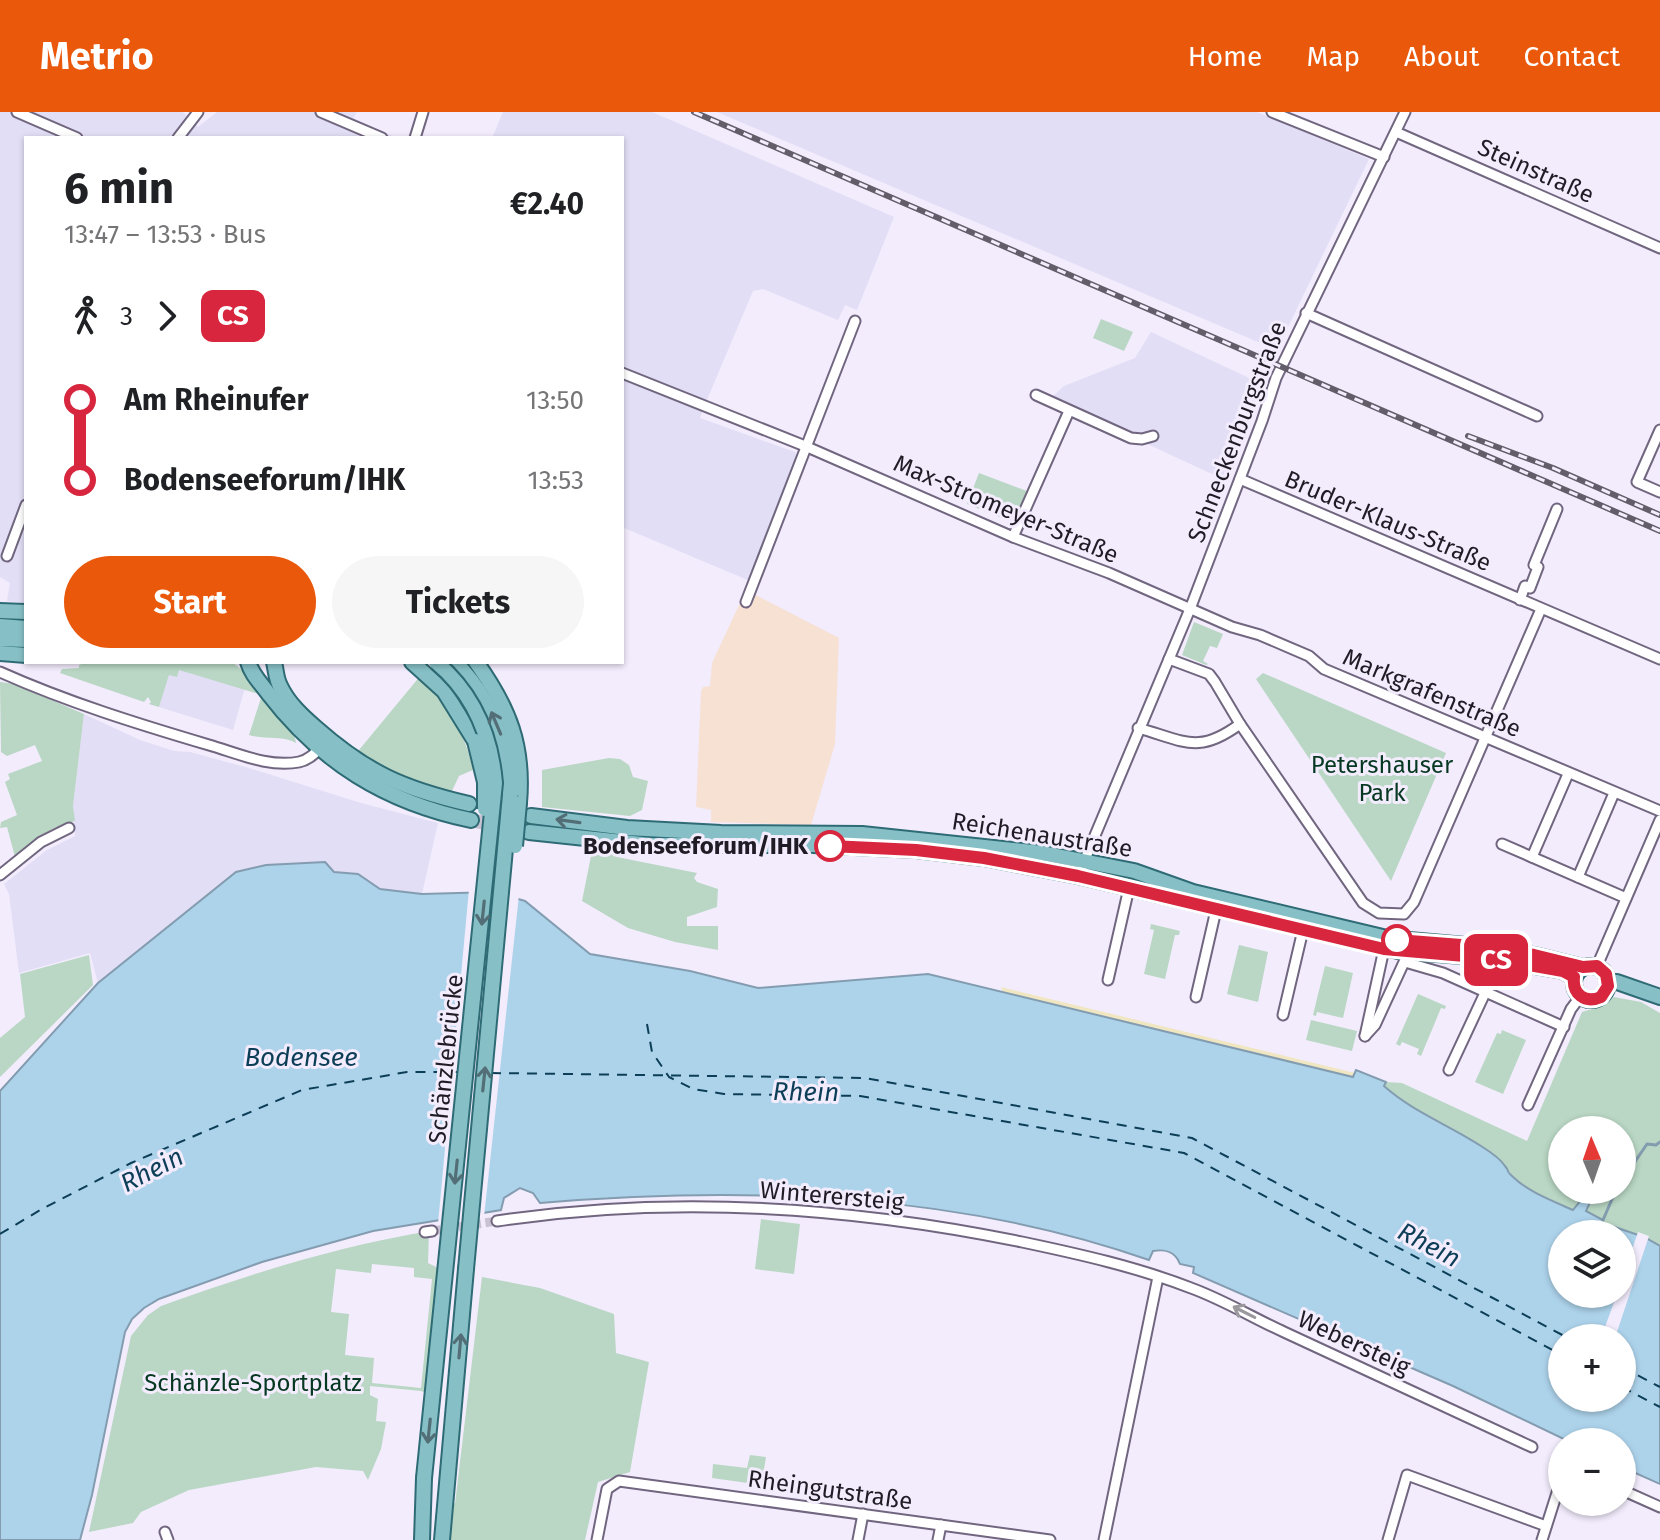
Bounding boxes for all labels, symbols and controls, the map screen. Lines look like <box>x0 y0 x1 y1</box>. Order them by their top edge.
text: Metrio <box>40 33 154 79</box>
text: Home <box>1188 40 1262 73</box>
text: Map <box>1306 40 1360 73</box>
text: About <box>1404 40 1479 73</box>
text: Contact <box>1523 40 1620 73</box>
street label: Steinstraße <box>1474 133 1598 209</box>
text: 6 min <box>64 162 174 215</box>
text: €2.40 <box>510 186 584 222</box>
text: 13:47 – 13:53 · Bus <box>64 219 266 250</box>
icon: walk <box>64 294 108 338</box>
icon: forward <box>145 294 189 338</box>
text: CS <box>217 299 249 332</box>
text: 3 <box>120 301 133 332</box>
street label: Schneckenburgstraße <box>1182 317 1292 547</box>
text: Am Rheinufer <box>124 382 308 418</box>
text: 13:50 <box>526 385 584 416</box>
street label: Max-Stromeyer-Straße <box>889 449 1123 569</box>
text: Bodenseeforum/IHK <box>124 462 405 498</box>
text: 13:53 <box>528 465 584 496</box>
street label: Bruder-Klaus-Straße <box>1280 465 1496 577</box>
button: Start <box>64 556 316 648</box>
button: Tickets <box>332 556 584 648</box>
street label: Markgrafenstraße <box>1339 643 1525 743</box>
one-way arrow <box>487 711 502 736</box>
park label: Petershauser Park <box>1311 751 1454 807</box>
street label: Reichenaustraße <box>950 807 1134 863</box>
one-way arrow <box>556 813 581 828</box>
marker: Bodenseeforum/IHK <box>815 831 845 861</box>
place label: Bodenseeforum/IHK <box>583 832 809 860</box>
one-way arrow <box>476 900 491 926</box>
unlabelled marker <box>1382 925 1412 955</box>
line badge: CS <box>1460 934 1532 986</box>
text: CS <box>1480 943 1512 976</box>
street label: Schänzlebrücke <box>423 973 469 1145</box>
water label: Bodensee <box>244 1042 358 1073</box>
one-way arrow <box>477 1066 492 1093</box>
water label: Rhein <box>773 1076 839 1108</box>
north arrow <box>1548 1116 1636 1204</box>
map controls <box>1548 1116 1636 1516</box>
water label: Rhein <box>115 1141 189 1199</box>
one-way arrow <box>449 1158 464 1185</box>
street label: Winterersteig <box>759 1176 906 1216</box>
water label: Rhein <box>1392 1216 1466 1274</box>
button: layers <box>1548 1220 1636 1308</box>
one-way arrow <box>1233 1304 1257 1320</box>
street label: Webersteig <box>1293 1305 1415 1381</box>
button: + <box>1548 1324 1636 1412</box>
one-way arrow <box>452 1333 467 1360</box>
park label: Schänzle-Sportplatz <box>144 1369 362 1397</box>
one-way arrow <box>422 1417 437 1444</box>
button: − <box>1548 1428 1636 1516</box>
street label: Rheingutstraße <box>746 1465 914 1515</box>

